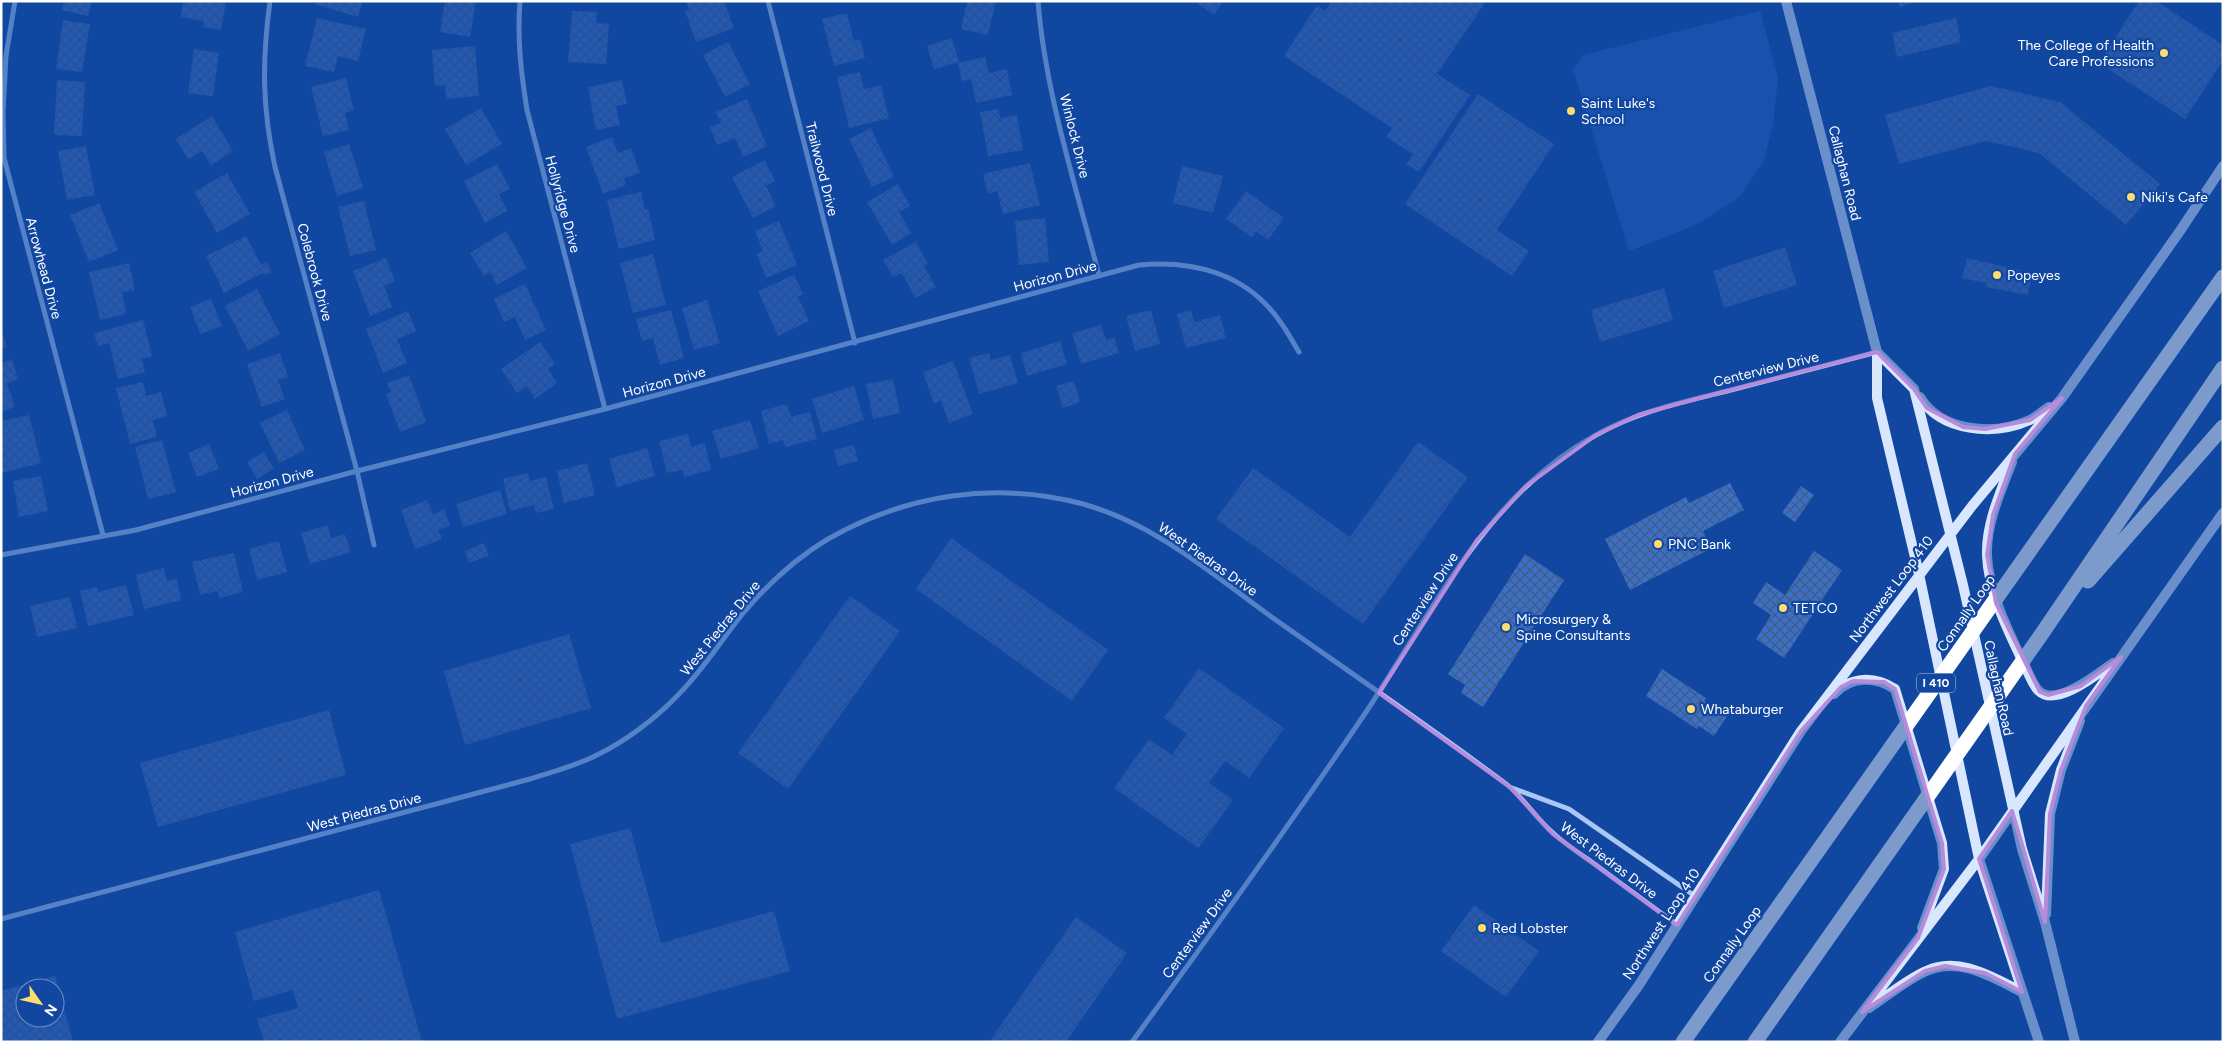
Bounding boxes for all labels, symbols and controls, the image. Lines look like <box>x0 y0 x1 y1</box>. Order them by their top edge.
place label: The College of Health Care Professions <box>2018 37 2154 70</box>
marker: The College of Health Care Professions <box>2158 47 2170 59</box>
street label: Winlock Drive <box>1056 92 1093 180</box>
place label: Saint Luke's School <box>1581 95 1655 128</box>
marker: Saint Luke's School <box>1565 105 1577 117</box>
street label: Trailwood Drive <box>802 120 842 218</box>
street label: Callaghan Road <box>1825 124 1865 222</box>
street label: Hollyridge Drive <box>541 154 584 255</box>
place label: Niki's Cafe <box>2141 189 2208 206</box>
marker: Niki's Cafe <box>2125 191 2137 203</box>
street label: Arrowhead Drive <box>22 215 65 321</box>
street label: Colebrook Drive <box>293 221 336 323</box>
street label: Horizon Drive <box>1012 257 1099 296</box>
place label: Popeyes <box>2007 267 2060 284</box>
marker: Popeyes <box>1991 269 2003 281</box>
street label: Centerview Drive <box>1712 348 1821 391</box>
street label: Horizon Drive <box>621 363 708 402</box>
street label: Horizon Drive <box>229 463 316 502</box>
street label: West Piedras Drive <box>1155 519 1261 600</box>
street label: Northwest Loop 410 <box>1846 533 1937 646</box>
place label: PNC Bank <box>1668 536 1731 553</box>
marker: PNC Bank <box>1652 538 1664 550</box>
street label: Centerview Drive <box>1389 549 1462 649</box>
street label: Connally Loop <box>1934 572 1999 655</box>
street label: West Piedras Drive <box>677 577 764 679</box>
place label: TETCO <box>1793 600 1838 617</box>
marker: TETCO <box>1777 602 1789 614</box>
place label: Microsurgery & Spine Consultants <box>1516 611 1631 644</box>
marker: Microsurgery & Spine Consultants <box>1500 621 1512 633</box>
street label: Callaghan Road <box>1980 639 2017 737</box>
road number: I 410 <box>1917 674 1955 692</box>
place label: Whataburger <box>1701 701 1783 718</box>
marker: Whataburger <box>1685 703 1697 715</box>
street label: West Piedras Drive <box>305 789 423 836</box>
street label: West Piedras Drive <box>1557 818 1661 903</box>
street label: Northwest Loop 410 <box>1619 865 1704 983</box>
street label: Centerview Drive <box>1159 884 1236 982</box>
street label: Connally Loop <box>1700 903 1765 986</box>
place label: Red Lobster <box>1492 920 1568 937</box>
marker: Red Lobster <box>1476 922 1488 934</box>
north arrow <box>15 978 65 1028</box>
text: N <box>40 1001 60 1019</box>

